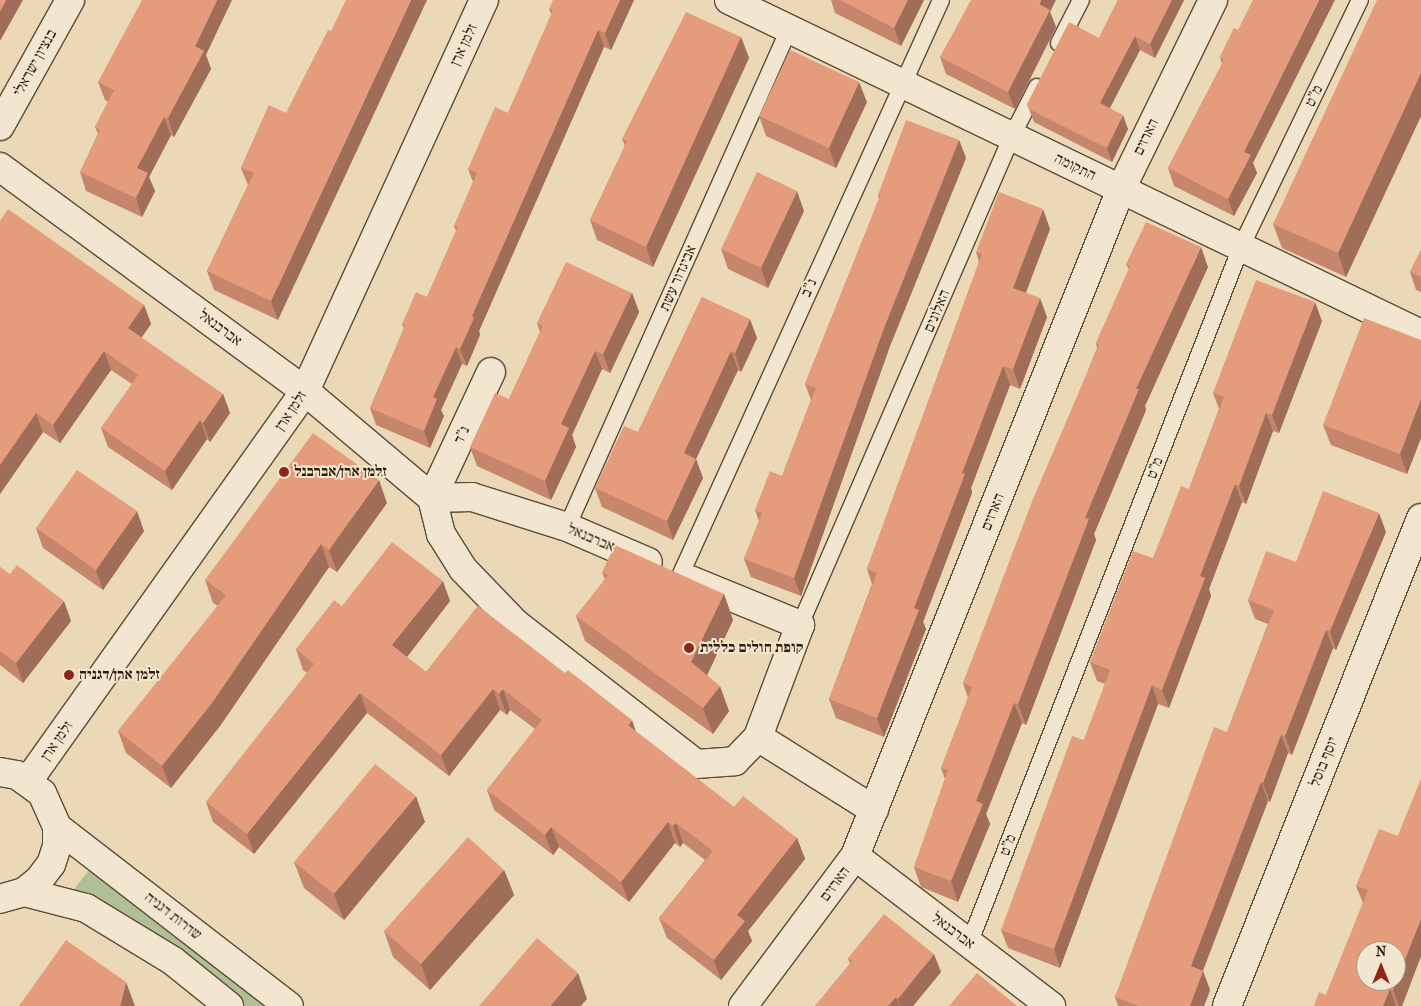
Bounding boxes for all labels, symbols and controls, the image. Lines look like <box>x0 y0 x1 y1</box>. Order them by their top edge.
street label: זלמן ארן <box>446 21 482 69</box>
street label: בנציון ישראלי <box>9 26 61 100</box>
street label: מ"ט <box>1301 82 1327 110</box>
street label: הארזים <box>1129 116 1163 158</box>
street label: התקומה <box>1051 149 1099 185</box>
street label: אביגדור עשת <box>655 242 701 314</box>
street label: נ"ב <box>797 276 821 300</box>
street label: האלונים <box>920 287 954 335</box>
street label: אברבנאל <box>195 306 245 350</box>
street label: זלמן ארן <box>271 388 311 434</box>
street label: נ"ד <box>450 423 474 447</box>
street label: מ"ט <box>1143 455 1167 481</box>
place label: זלמן ארן/אברבנל <box>294 463 387 481</box>
marker: זלמן ארן/אברבנל <box>278 466 290 478</box>
street label: הארזים <box>977 491 1009 533</box>
street label: אברבנאל <box>565 520 617 556</box>
place label: קופת חולים כללית <box>700 639 803 657</box>
marker: קופת חולים כללית <box>682 641 696 655</box>
place label: זלמן ארן/דגניה <box>79 666 160 684</box>
marker: זלמן ארן/דגניה <box>63 669 75 681</box>
street label: זלמן ארן <box>37 718 77 764</box>
street label: יוסף בוסל <box>1306 734 1342 790</box>
street label: מ"ט <box>996 832 1020 858</box>
street label: הארזים <box>816 863 854 905</box>
street label: שדרות דגניה <box>141 888 205 944</box>
street label: אברבנאל <box>928 909 978 953</box>
north arrow <box>1356 941 1406 991</box>
text: N <box>1376 943 1386 960</box>

